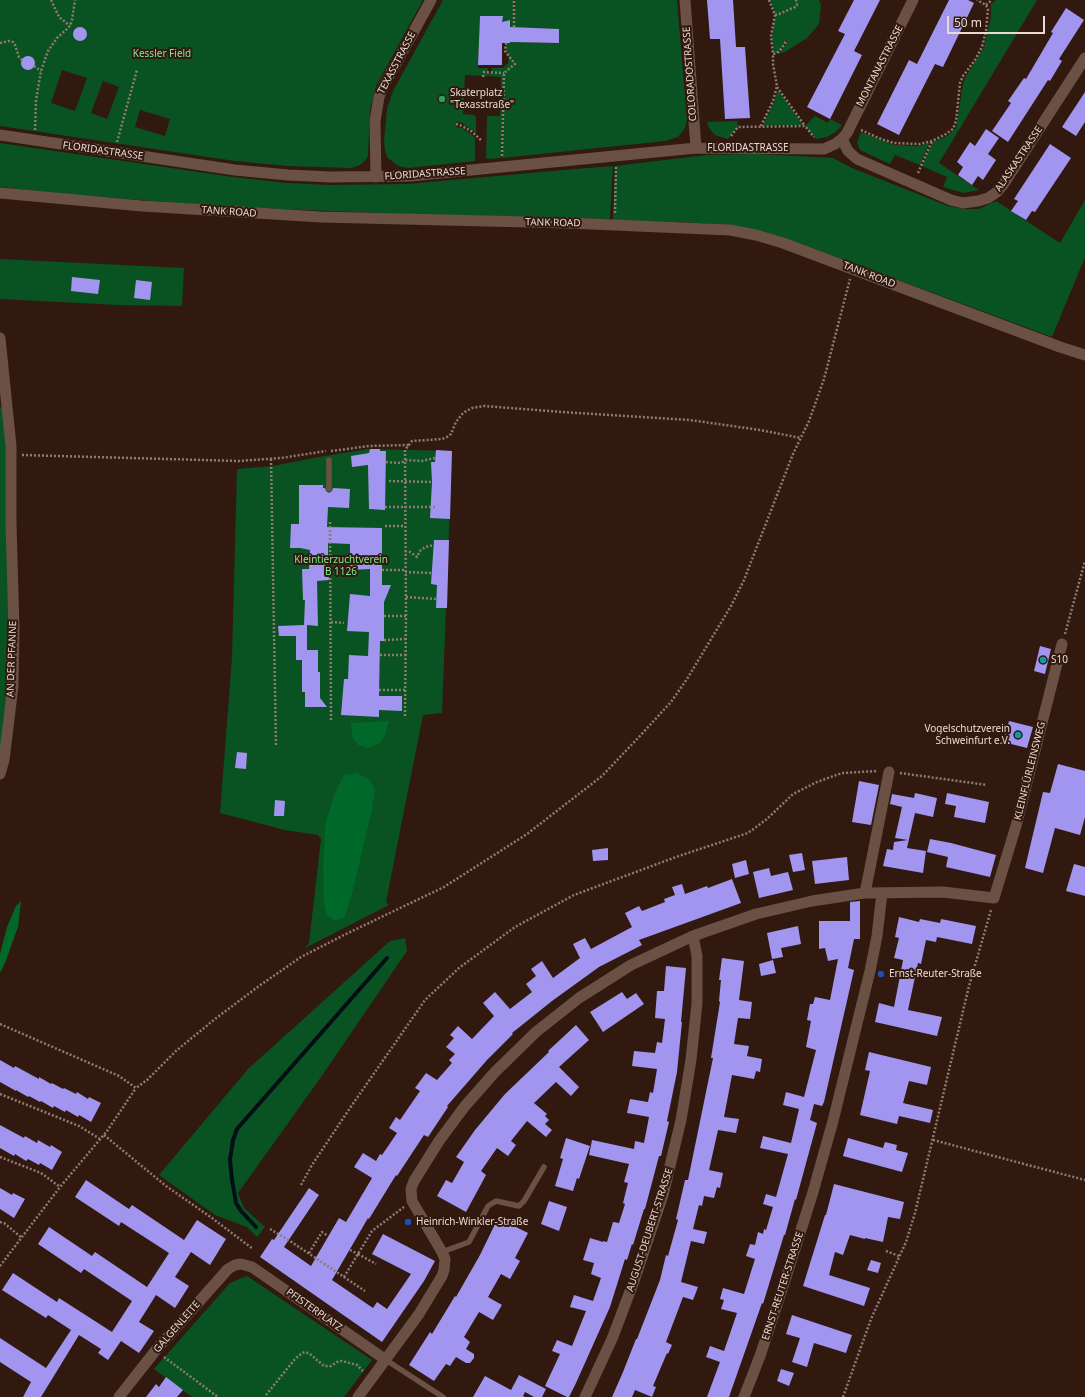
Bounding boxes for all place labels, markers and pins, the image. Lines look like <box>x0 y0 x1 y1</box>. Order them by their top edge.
place label: Skaterplatz "Texasstraße" <box>450 87 514 110</box>
marker: Skaterplatz "Texasstraße" <box>437 94 447 104</box>
place label: S10 <box>1051 654 1068 666</box>
marker: S10 <box>1038 655 1048 665</box>
place label: Vogelschutzverein Schweinfurt e.V. <box>924 723 1010 746</box>
marker: Vogelschutzverein Schweinfurt e.V. <box>1013 730 1023 740</box>
place label: Ernst-Reuter-Straße <box>889 968 982 980</box>
marker: Ernst-Reuter-Straße <box>876 969 886 979</box>
place label: Heinrich-Winkler-Straße <box>416 1216 528 1228</box>
marker: Heinrich-Winkler-Straße <box>403 1217 413 1227</box>

